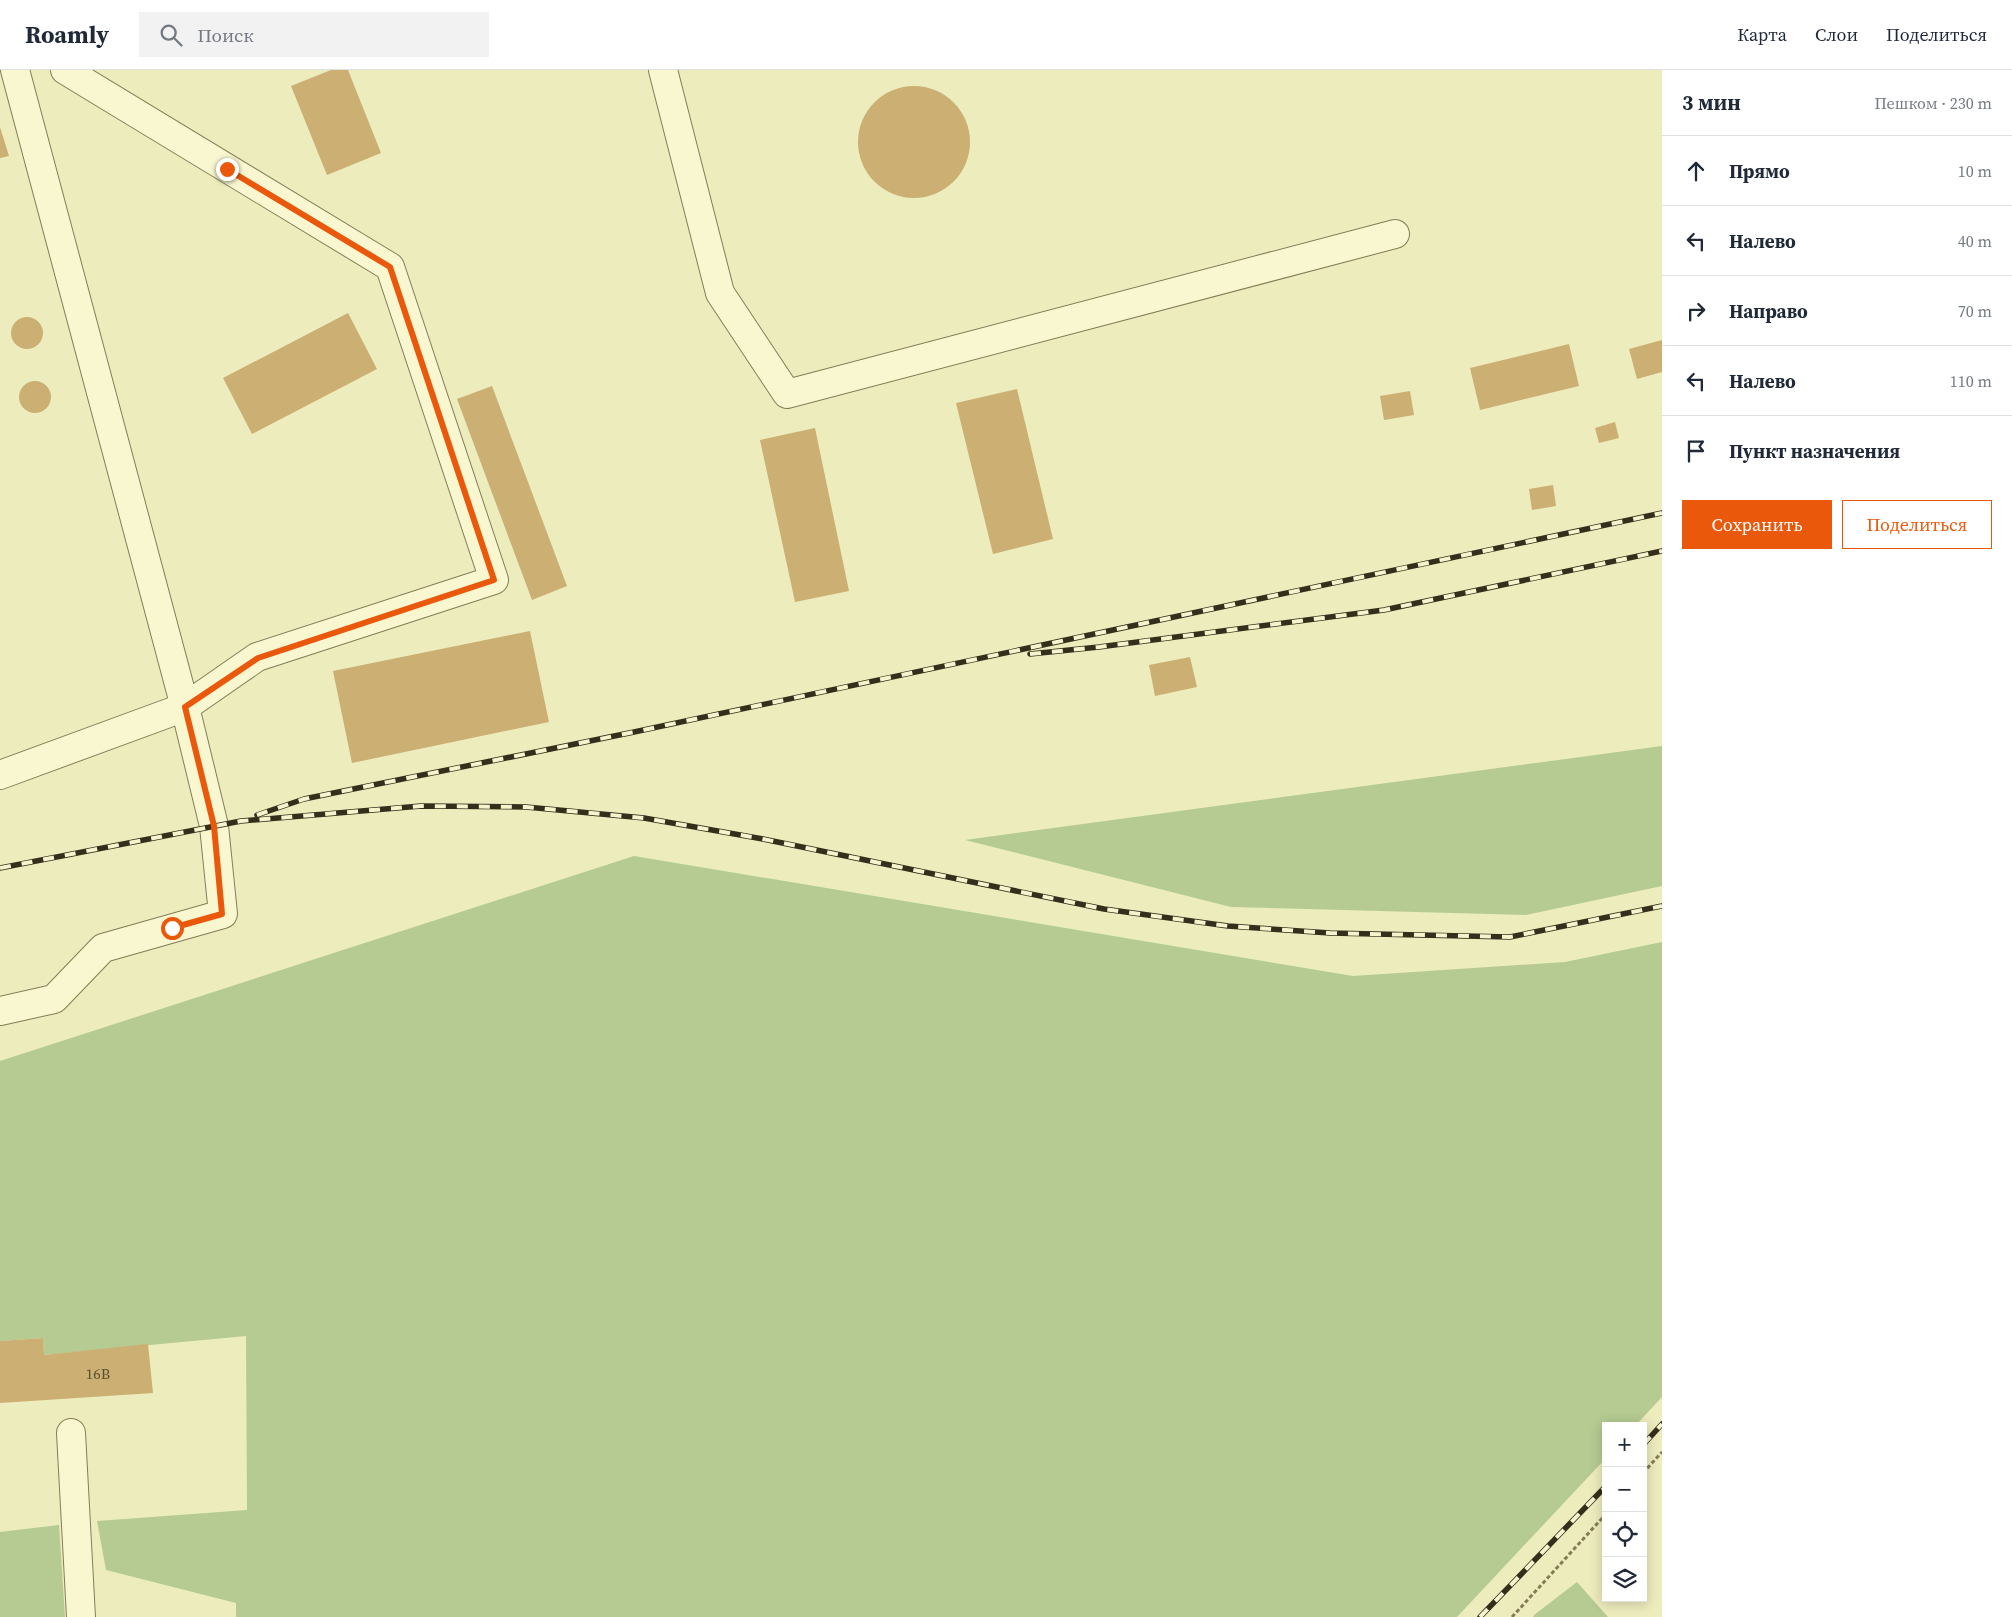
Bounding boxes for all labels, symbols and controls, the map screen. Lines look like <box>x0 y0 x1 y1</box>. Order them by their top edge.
search box <box>139 12 489 57</box>
text: Roamly <box>25 18 109 51</box>
icon: search <box>157 21 185 49</box>
text: Поиск <box>197 22 254 48</box>
text: Карта <box>1737 22 1787 47</box>
text: Слои <box>1815 22 1858 47</box>
text: Поделиться <box>1886 22 1987 47</box>
text: 3 мин <box>1682 88 1741 117</box>
text: Пешком · 230 m <box>1874 92 1992 114</box>
icon: ahead <box>1682 157 1710 185</box>
route end <box>216 158 239 181</box>
text: Прямо <box>1729 158 1790 184</box>
text: 10 m <box>1958 160 1992 182</box>
icon: left <box>1682 227 1710 255</box>
text: Налево <box>1729 228 1796 254</box>
text: 40 m <box>1958 230 1992 252</box>
icon: right <box>1682 297 1710 325</box>
text: Направо <box>1729 298 1808 324</box>
text: 70 m <box>1958 300 1992 322</box>
icon: left <box>1682 367 1710 395</box>
text: Налево <box>1729 368 1796 394</box>
text: 110 m <box>1950 370 1992 392</box>
icon: arrive <box>1682 437 1710 465</box>
text: Пункт назначения <box>1729 438 1900 464</box>
button: Сохранить <box>1682 500 1832 549</box>
button: Поделиться <box>1842 500 1992 549</box>
route start <box>161 917 184 940</box>
house number: 16В <box>86 1363 110 1384</box>
map controls <box>1602 1422 1647 1602</box>
button: + <box>1602 1422 1647 1467</box>
button: − <box>1602 1467 1647 1512</box>
button: locate <box>1602 1512 1647 1557</box>
button: layers <box>1602 1557 1647 1602</box>

